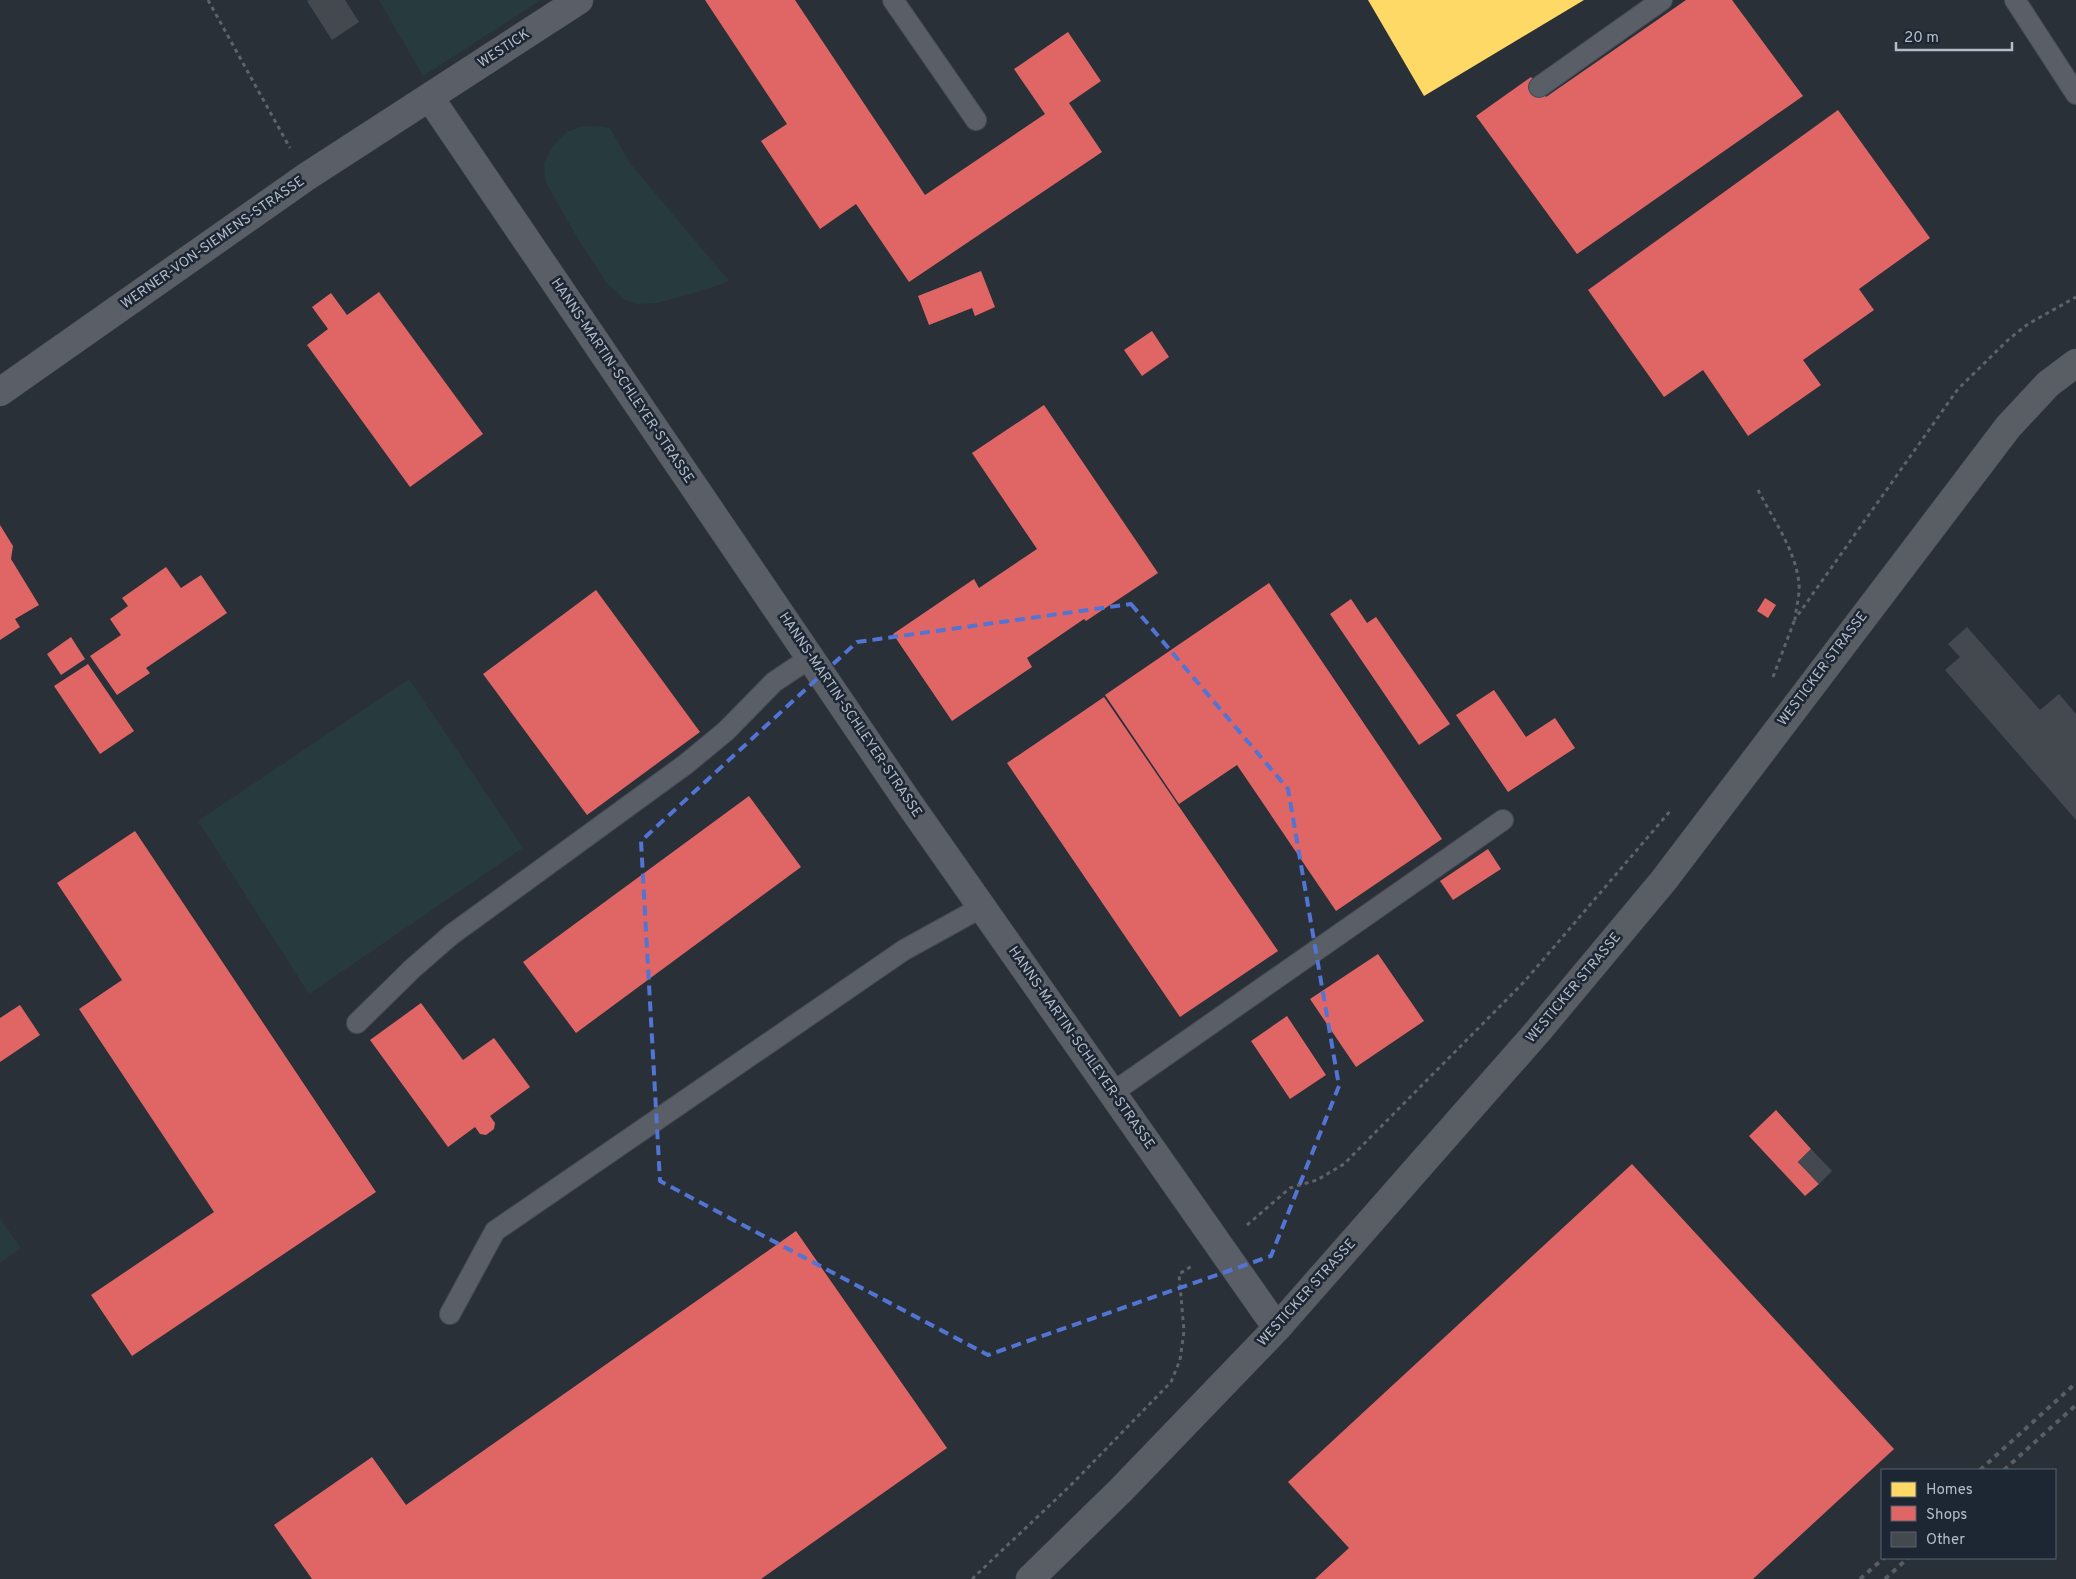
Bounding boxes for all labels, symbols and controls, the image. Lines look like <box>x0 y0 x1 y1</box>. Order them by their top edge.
scale bar <box>1896 20 2012 52</box>
street label: WESTICK <box>475 26 533 72</box>
text: 20 m <box>1904 29 1939 48</box>
street label: WERNER-VON-SIEMENS-STRASSE <box>118 173 308 313</box>
street label: HANNS-MARTIN-SCHLEYER-STRASSE <box>547 275 697 487</box>
street label: HANNS-MARTIN-SCHLEYER-STRASSE <box>775 609 925 821</box>
street label: WESTICKER STRASSE <box>1774 609 1872 729</box>
street label: WESTICKER STRASSE <box>1523 929 1625 1047</box>
street label: HANNS-MARTIN-SCHLEYER-STRASSE <box>1004 943 1158 1153</box>
street label: WESTICKER STRASSE <box>1254 1236 1360 1350</box>
legend <box>1881 1469 2056 1559</box>
text: Homes <box>1926 1481 1973 1500</box>
text: Shops <box>1926 1506 1967 1525</box>
text: Other <box>1926 1531 1965 1550</box>

